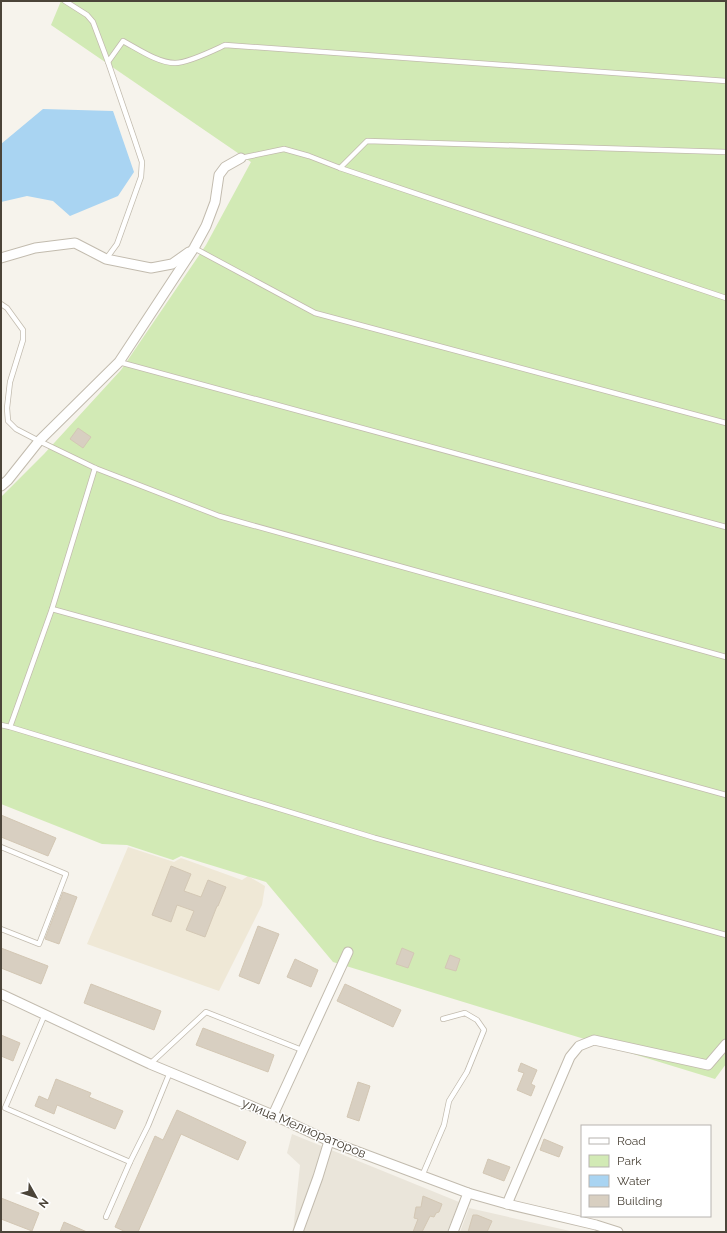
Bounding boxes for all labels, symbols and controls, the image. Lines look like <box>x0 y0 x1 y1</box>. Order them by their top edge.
street label: улица Мелиораторов <box>240 1095 368 1161</box>
legend <box>581 1125 711 1217</box>
text: Road <box>617 1134 646 1148</box>
text: Park <box>617 1154 642 1168</box>
text: Water <box>617 1174 651 1188</box>
north arrow <box>16 1177 56 1217</box>
text: Building <box>617 1194 663 1208</box>
text: N <box>36 1196 51 1210</box>

